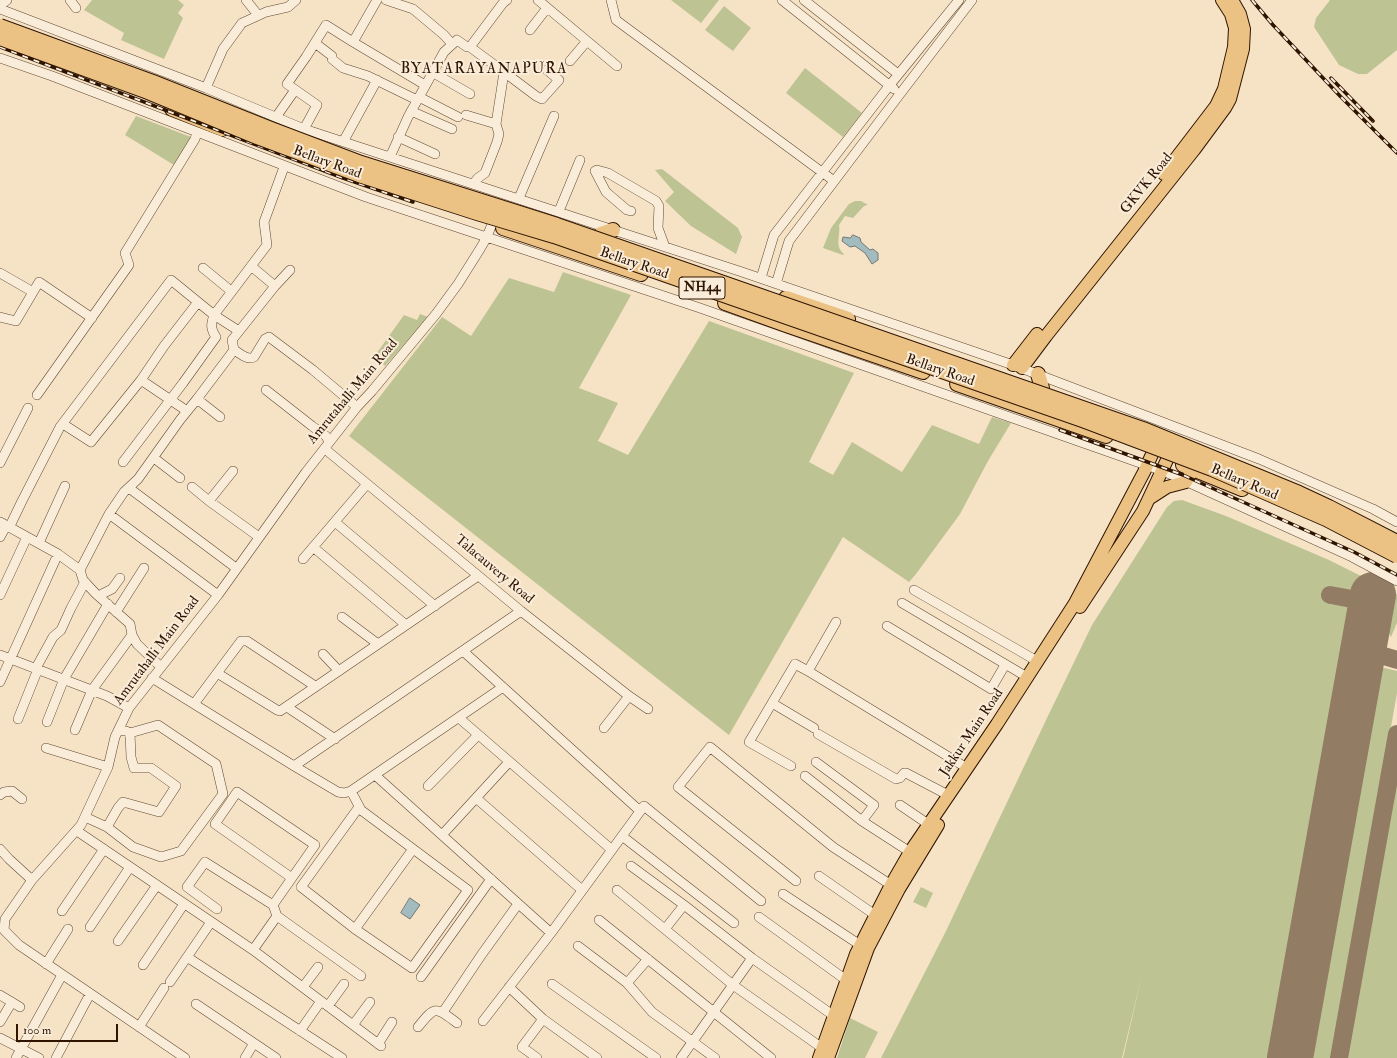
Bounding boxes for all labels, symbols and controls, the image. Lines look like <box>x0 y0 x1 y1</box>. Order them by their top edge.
district label: BYATARAYANAPURA <box>400 61 568 79</box>
street label: Bellary Road <box>291 143 363 183</box>
street label: GKVK Road <box>1117 150 1177 218</box>
street label: Bellary Road <box>597 244 671 284</box>
road number: NH44 <box>679 277 725 299</box>
street label: Amrutahalli Main Road <box>304 336 402 448</box>
street label: Bellary Road <box>903 351 977 391</box>
street label: Bellary Road <box>1208 461 1280 505</box>
street label: Talacauvery Road <box>451 532 537 608</box>
street label: Amrutahalli Main Road <box>111 593 203 709</box>
street label: Jakkur Main Road <box>936 686 1008 780</box>
scale bar <box>18 1016 120 1042</box>
text: 100 m <box>23 1023 51 1038</box>

